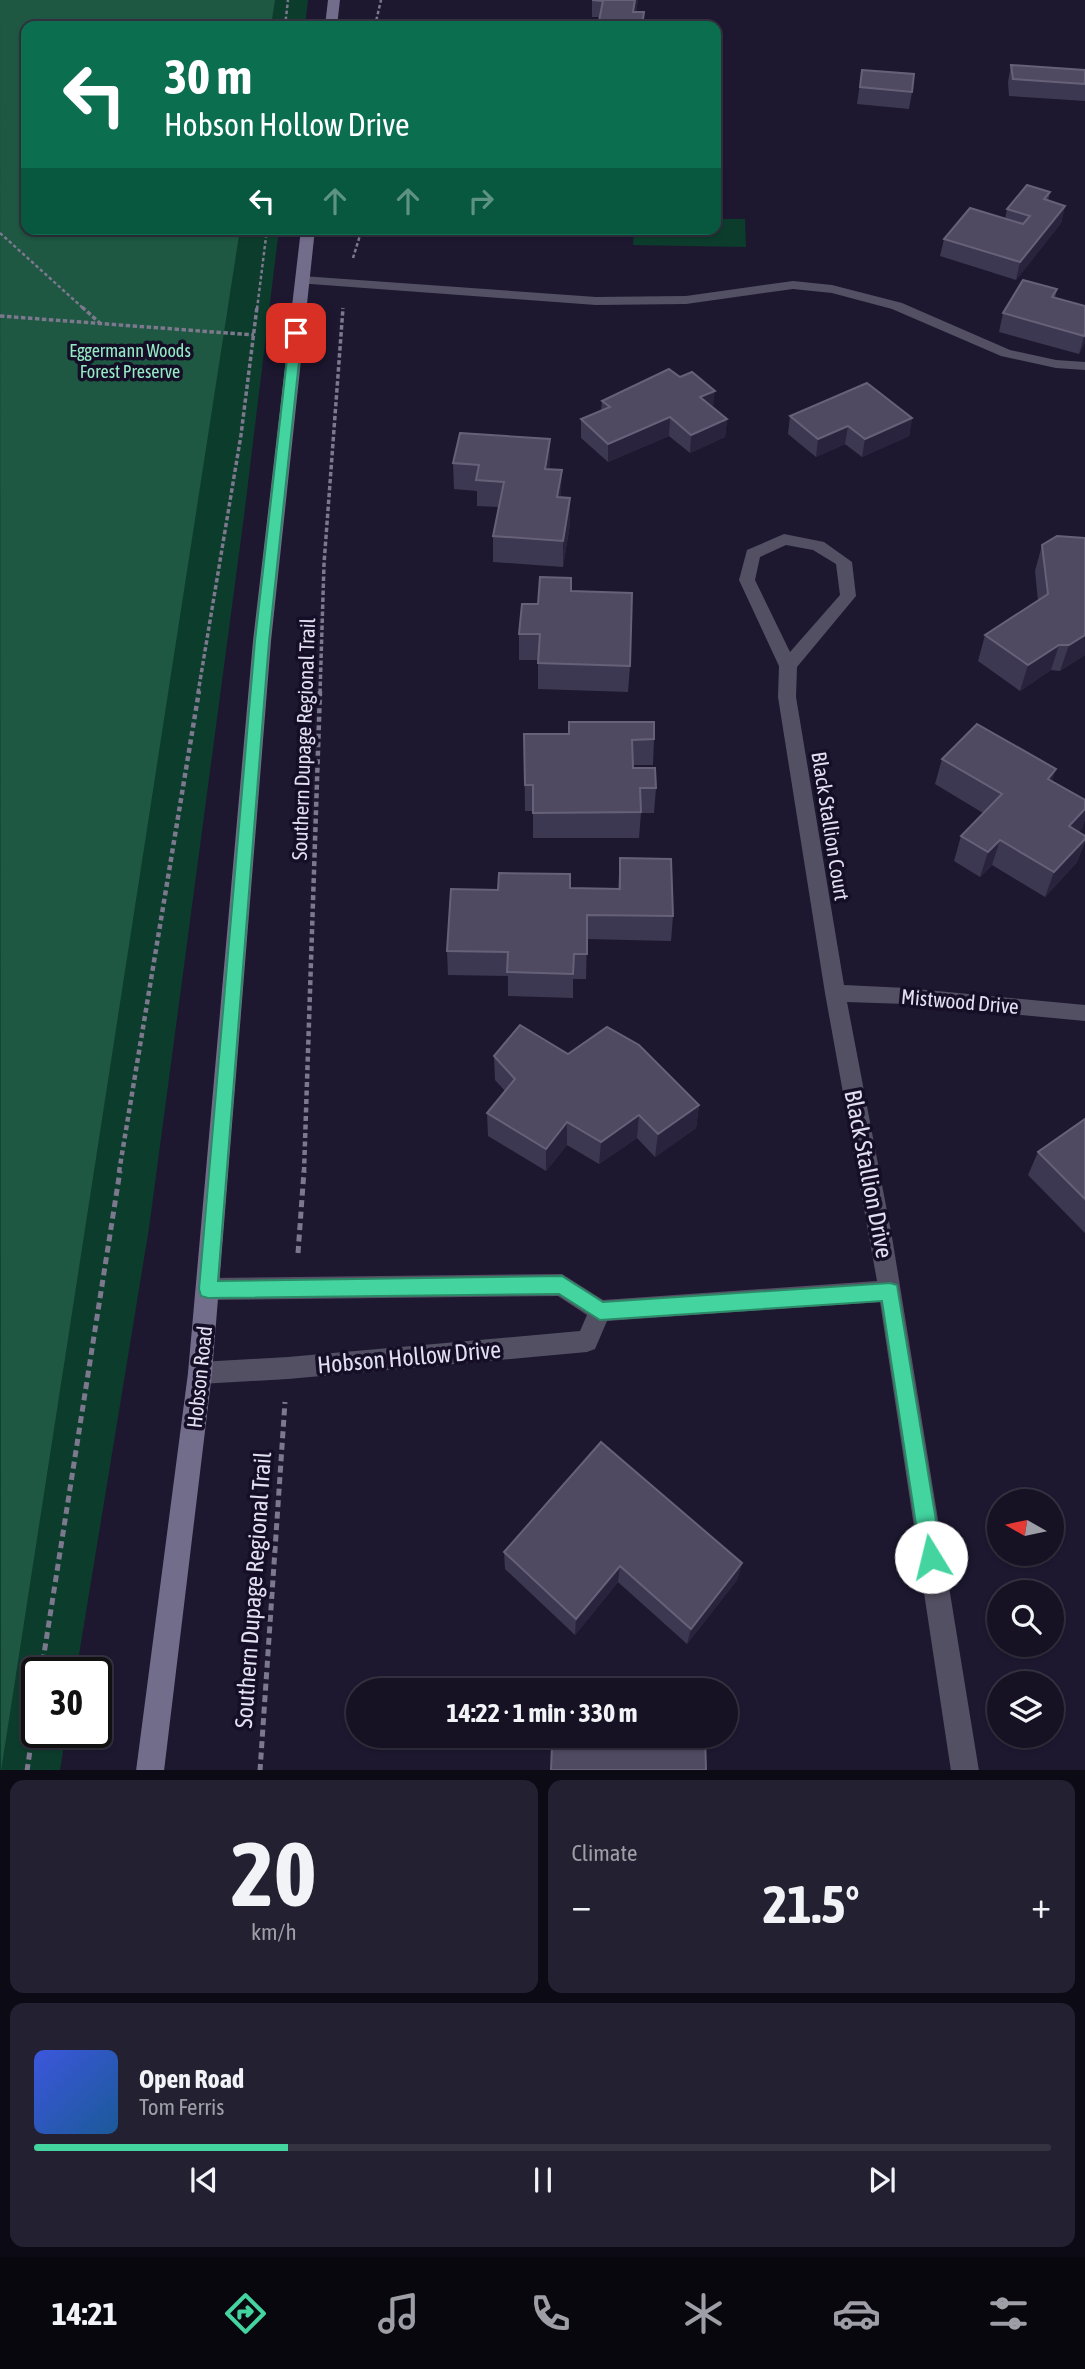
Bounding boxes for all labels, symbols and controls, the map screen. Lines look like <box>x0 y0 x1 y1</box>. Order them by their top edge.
text: 30 m <box>164 48 252 104</box>
icon: left <box>49 49 140 140</box>
text: Hobson Hollow Drive <box>164 106 410 143</box>
icon: left <box>243 182 281 220</box>
icon: ahead <box>316 182 354 220</box>
icon: ahead <box>389 182 427 220</box>
icon: right <box>462 182 500 220</box>
pin <box>266 303 326 363</box>
icon: arrive <box>277 314 315 352</box>
park label: Eggermann Woods Forest Preserve <box>69 340 191 382</box>
street label: Southern Dupage Regional Trail <box>287 617 319 861</box>
street label: Black Stallion Court <box>807 750 855 902</box>
street label: Mistwood Drive <box>900 984 1020 1018</box>
street label: Black Stallion Drive <box>839 1088 899 1260</box>
street label: Hobson Road <box>182 1325 216 1429</box>
street label: Hobson Hollow Drive <box>316 1336 502 1378</box>
street label: Southern Dupage Regional Trail <box>230 1450 276 1729</box>
north arrow <box>987 1489 1064 1566</box>
map controls <box>987 1489 1064 1748</box>
position arrow <box>894 1520 968 1594</box>
button: search <box>987 1580 1064 1657</box>
speed limit sign: 30 <box>21 1657 112 1748</box>
button: layers <box>987 1671 1064 1748</box>
text: 14:22 · 1 min · 330 m <box>447 1698 637 1728</box>
text: 20 <box>231 1821 317 1925</box>
text: Climate <box>572 1840 637 1866</box>
text: 21.5° <box>763 1874 860 1934</box>
text: − <box>572 1883 591 1926</box>
text: + <box>1031 1883 1051 1926</box>
text: km/h <box>251 1919 297 1945</box>
text: Open Road <box>139 2064 244 2094</box>
text: Tom Ferris <box>139 2094 224 2120</box>
icon: previous <box>185 2161 223 2199</box>
icon: pause <box>524 2161 562 2199</box>
icon: next <box>863 2161 901 2199</box>
icon: directions <box>221 2289 270 2338</box>
icon: music <box>374 2289 423 2338</box>
icon: phone <box>526 2289 575 2338</box>
icon: climate <box>679 2289 728 2338</box>
icon: car <box>832 2289 881 2338</box>
icon: filters <box>984 2289 1033 2338</box>
text: 14:21 <box>52 2295 118 2332</box>

